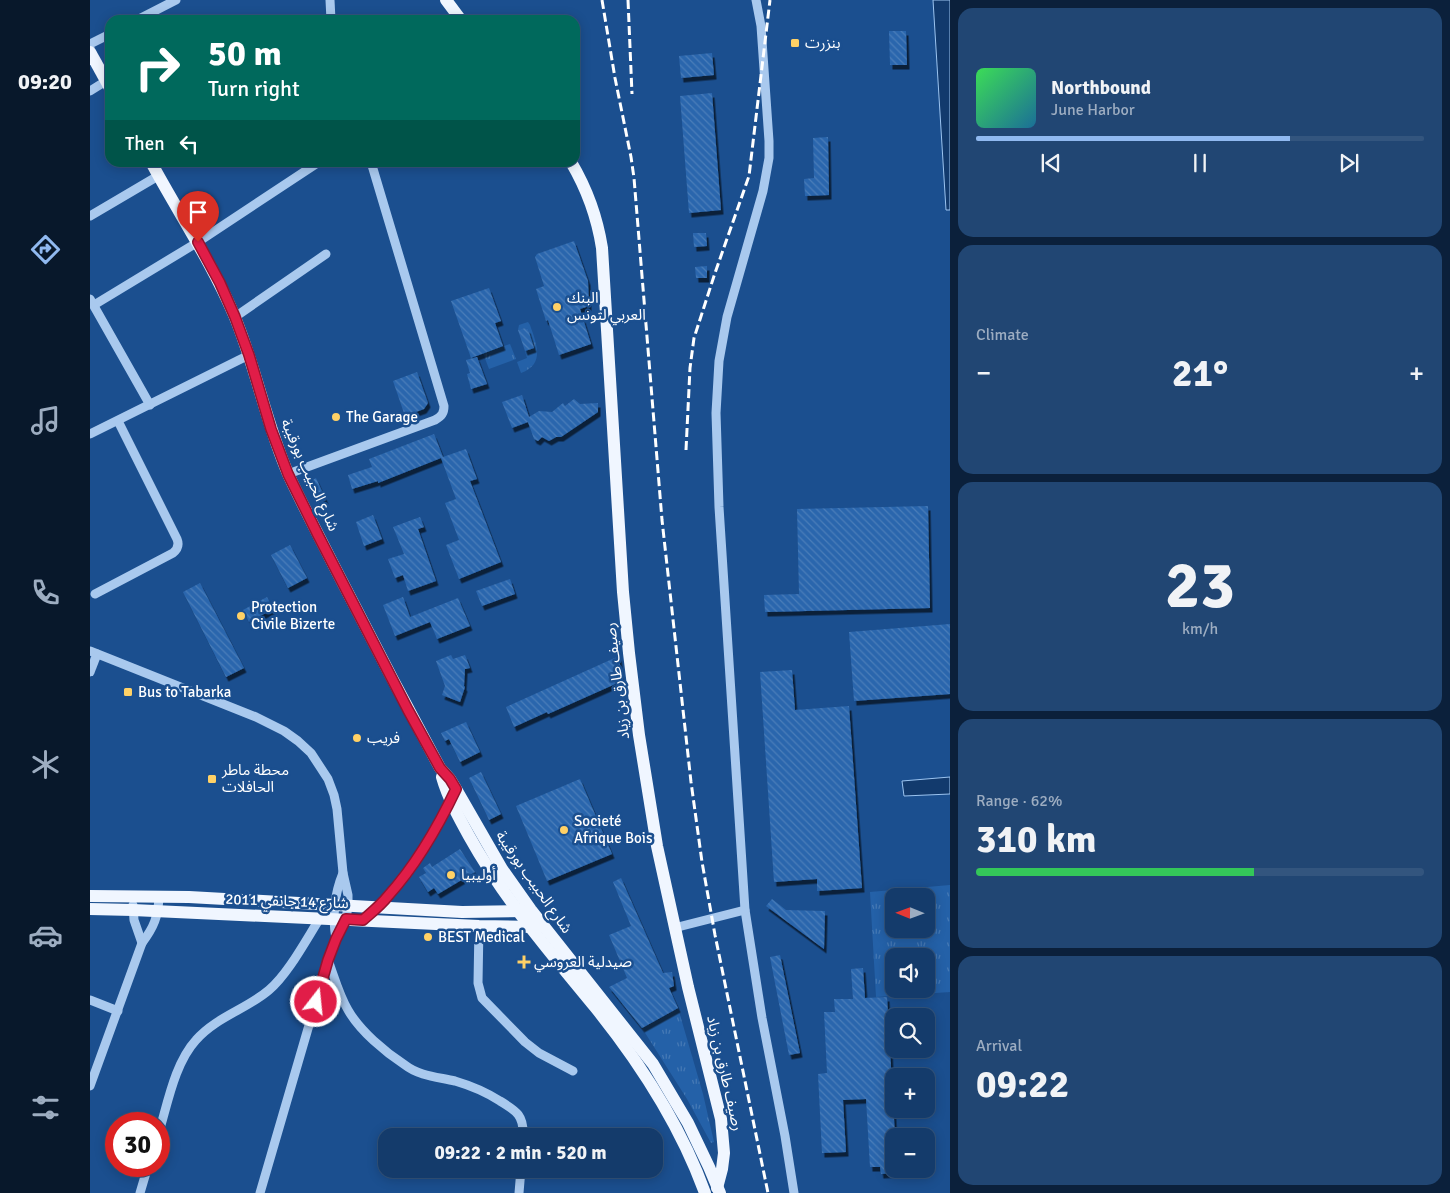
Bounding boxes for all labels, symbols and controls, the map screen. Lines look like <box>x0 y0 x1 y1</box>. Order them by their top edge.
text: 50 m <box>208 32 282 75</box>
place label: بنزرت <box>805 34 841 52</box>
icon: right <box>125 35 190 100</box>
marker: بنزرت <box>789 37 801 49</box>
text: 09:20 <box>18 68 72 95</box>
text: Turn right <box>208 75 300 102</box>
text: Northbound <box>1051 76 1151 100</box>
text: June Harbor <box>1051 100 1135 120</box>
icon: left <box>175 130 203 158</box>
text: Then <box>125 132 165 156</box>
icon: previous <box>1037 149 1065 177</box>
icon: pause <box>1186 149 1214 177</box>
icon: next <box>1335 149 1363 177</box>
pin <box>177 191 219 242</box>
icon: arrive <box>184 198 212 226</box>
icon: directions <box>28 232 63 267</box>
place label: البنك العربي لتونس <box>567 289 646 326</box>
marker: البنك العربي لتونس <box>551 301 563 313</box>
text: Climate <box>976 325 1029 345</box>
text: 21° <box>1172 350 1228 397</box>
text: − <box>976 356 991 390</box>
text: + <box>1409 356 1424 390</box>
icon: music <box>28 403 63 438</box>
place label: The Garage <box>346 408 418 426</box>
marker: The Garage <box>330 411 342 423</box>
street label: شارع الحبيب بورقيبة <box>274 416 343 535</box>
text: 23 <box>1165 546 1235 626</box>
icon: phone <box>28 575 63 610</box>
place label: Protection Civile Bizerte <box>251 598 335 633</box>
marker: Protection Civile Bizerte <box>235 610 247 622</box>
text: km/h <box>1182 619 1218 639</box>
street label: رصيف طارق بن زياد <box>601 621 633 741</box>
place label: Bus to Tabarka <box>138 683 231 701</box>
marker: Bus to Tabarka <box>122 686 134 698</box>
place label: فريب <box>367 729 400 747</box>
marker: فريب <box>351 732 363 744</box>
icon: climate <box>28 747 63 782</box>
place label: محطة ماطر الحافلات <box>221 761 289 796</box>
marker: محطة ماطر الحافلات <box>206 773 218 785</box>
text: Range · 62% <box>976 791 1062 811</box>
place label: Societé Afrique Bois <box>574 812 653 847</box>
text: 310 km <box>976 816 1097 863</box>
marker: Societé Afrique Bois <box>558 824 570 836</box>
street label: شارع الحبيب بورقيبة <box>489 827 576 939</box>
place label: أوليبيا <box>461 866 496 884</box>
marker: أوليبيا <box>445 869 457 881</box>
north arrow <box>885 888 935 938</box>
map controls <box>885 888 935 1178</box>
street label: شارع 14 جانفي 2011 <box>225 890 349 915</box>
icon: car <box>28 918 63 953</box>
place label: BEST Medical <box>438 928 525 946</box>
marker: BEST Medical <box>422 931 434 943</box>
button: sound <box>885 948 935 998</box>
place label: صيدلية العروسي <box>534 953 632 973</box>
marker: صيدلية العروسي <box>518 956 530 968</box>
position arrow <box>289 975 341 1027</box>
button: search <box>885 1008 935 1058</box>
street label: رصيف طارق بن زياد <box>703 1014 747 1132</box>
text: Arrival <box>976 1036 1022 1056</box>
text: 09:22 <box>976 1061 1069 1108</box>
button: + <box>885 1068 935 1118</box>
icon: filters <box>28 1090 63 1125</box>
speed limit sign: 30 <box>105 1112 170 1177</box>
button: − <box>885 1128 935 1178</box>
text: 09:22 · 2 min · 520 m <box>434 1141 607 1165</box>

